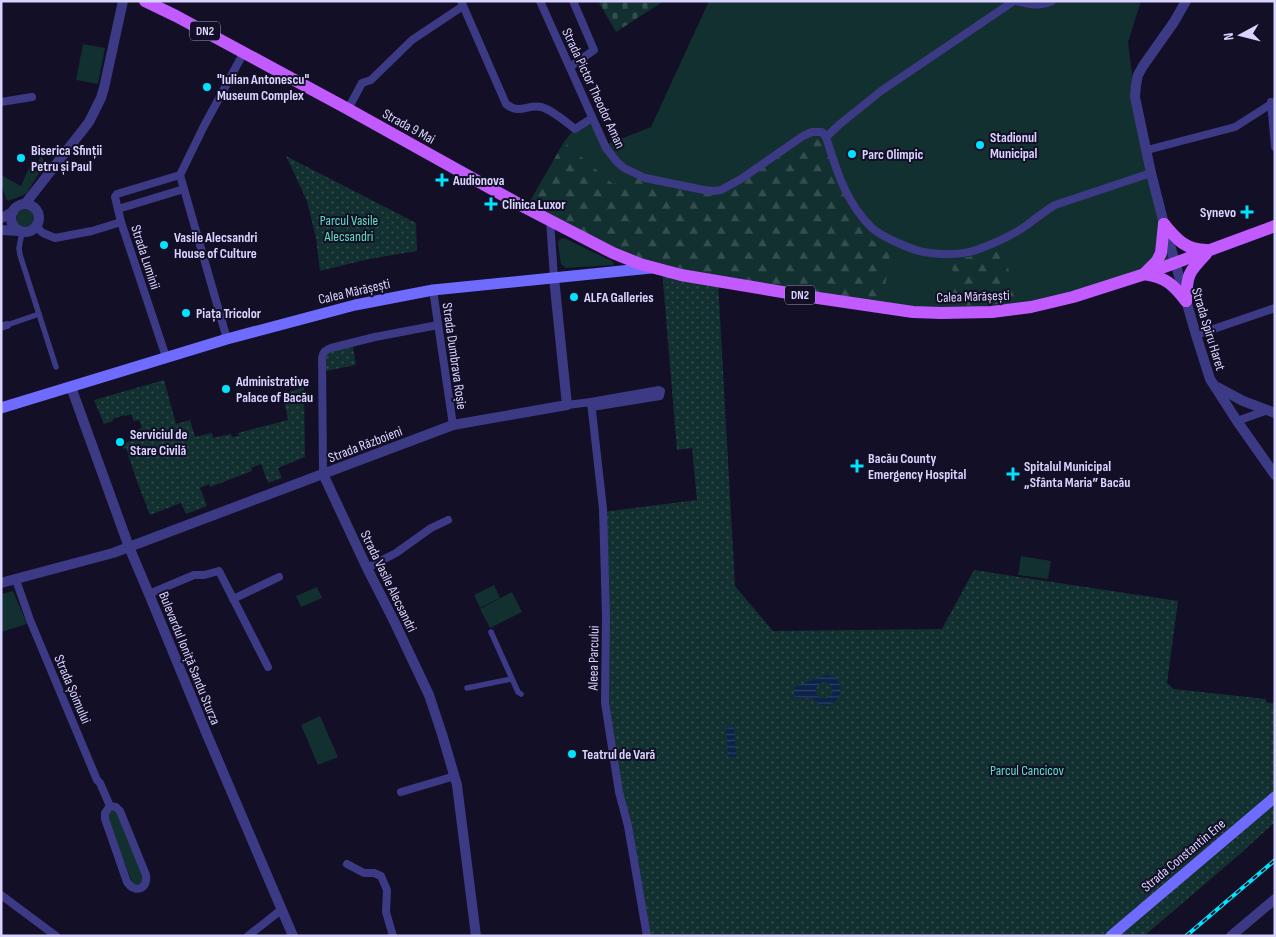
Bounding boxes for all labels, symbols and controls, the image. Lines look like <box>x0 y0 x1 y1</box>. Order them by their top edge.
north arrow <box>1216 10 1266 60</box>
road number: DN2 <box>190 22 220 40</box>
street label: Strada Pictor Theodor Aman <box>558 25 629 151</box>
text: N <box>1220 32 1237 41</box>
place label: "Iulian Antonescu" Museum Complex <box>217 71 309 104</box>
marker: "Iulian Antonescu" Museum Complex <box>201 81 213 93</box>
street label: Strada 9 Mai <box>379 105 438 148</box>
place label: Stadionul Municipal <box>990 129 1038 162</box>
marker: Stadionul Municipal <box>974 139 986 151</box>
place label: Biserica Sfinții Petru și Paul <box>31 142 102 175</box>
place label: Parc Olimpic <box>862 146 923 163</box>
marker: Parc Olimpic <box>846 148 858 160</box>
marker: Biserica Sfinții Petru și Paul <box>15 152 27 164</box>
place label: Audionova <box>452 172 505 189</box>
marker: Audionova <box>435 173 449 187</box>
place label: Clinica Luxor <box>502 196 566 213</box>
marker: Clinica Luxor <box>484 197 498 211</box>
place label: Synevo <box>1200 204 1236 221</box>
marker: Synevo <box>1240 205 1254 219</box>
park label: Parcul Vasile Alecsandri <box>320 212 378 245</box>
street label: Strada Luminii <box>127 223 164 292</box>
place label: Vasile Alecsandri House of Culture <box>174 229 258 262</box>
marker: Vasile Alecsandri House of Culture <box>158 239 170 251</box>
street label: Calea Mărășești <box>317 275 392 308</box>
road number: DN2 <box>785 286 815 304</box>
street label: Strada Spiru Haret <box>1188 286 1229 373</box>
street label: Calea Mărășești <box>936 287 1010 306</box>
place label: ALFA Galleries <box>583 289 654 306</box>
marker: ALFA Galleries <box>568 291 580 303</box>
street label: Strada Dumbrava Roșie <box>439 302 470 411</box>
place label: Piața Tricolor <box>196 305 262 322</box>
marker: Piața Tricolor <box>180 307 192 319</box>
place label: Administrative Palace of Bacău <box>235 373 313 406</box>
marker: Administrative Palace of Bacău <box>220 383 232 395</box>
street label: Strada Războieni <box>326 423 405 466</box>
place label: Serviciul de Stare Civilă <box>130 426 187 459</box>
marker: Serviciul de Stare Civilă <box>114 436 126 448</box>
place label: Bacău County Emergency Hospital <box>868 450 966 483</box>
place label: Spitalul Municipal „Sfânta Maria” Bacău <box>1024 458 1130 491</box>
marker: Bacău County Emergency Hospital <box>850 459 864 473</box>
marker: Spitalul Municipal „Sfânta Maria” Bacău <box>1006 467 1020 481</box>
street label: Strada Vasile Alecsandri <box>357 528 421 635</box>
street label: Bulevardul Ioniță Sandu Sturza <box>155 589 224 727</box>
street label: Aleea Parcului <box>584 625 603 692</box>
street label: Strada Șoimului <box>50 652 95 726</box>
place label: Teatrul de Vară <box>582 746 656 763</box>
marker: Teatrul de Vară <box>566 748 578 760</box>
park label: Parcul Cancicov <box>990 762 1065 779</box>
street label: Strada Constantin Ene <box>1138 815 1229 896</box>

